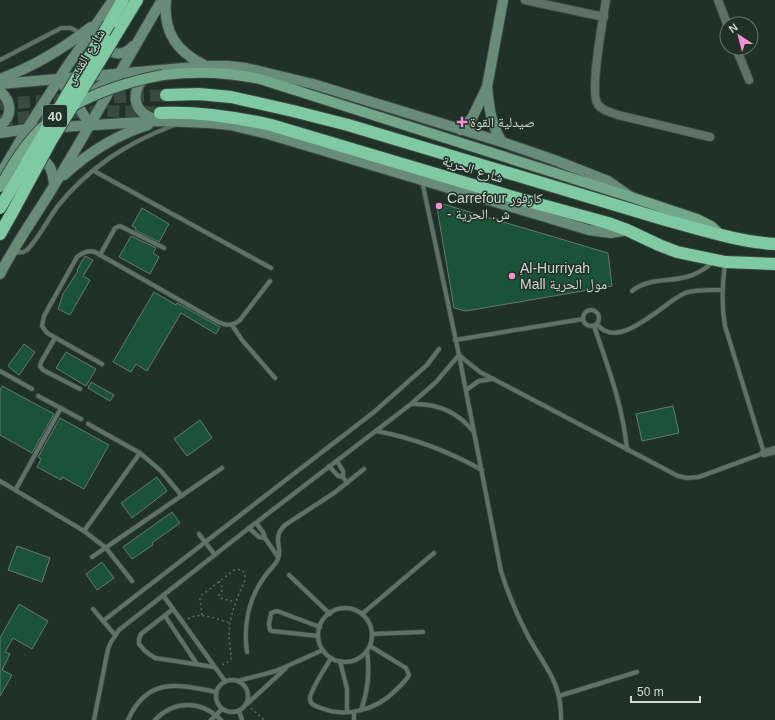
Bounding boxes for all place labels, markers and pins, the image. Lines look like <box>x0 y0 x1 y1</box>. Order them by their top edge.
place label: صيدلية القوة <box>470 114 535 131</box>
marker: صيدلية القوة <box>457 117 467 127</box>
place label: Carrefour كارفور - ش. الحرية <box>447 190 543 223</box>
marker: Carrefour كارفور - ش. الحرية <box>434 201 444 211</box>
place label: ِAl-Hurriyah Mall مول الحرية <box>520 260 607 293</box>
marker: ِAl-Hurriyah Mall مول الحرية <box>507 271 517 281</box>

